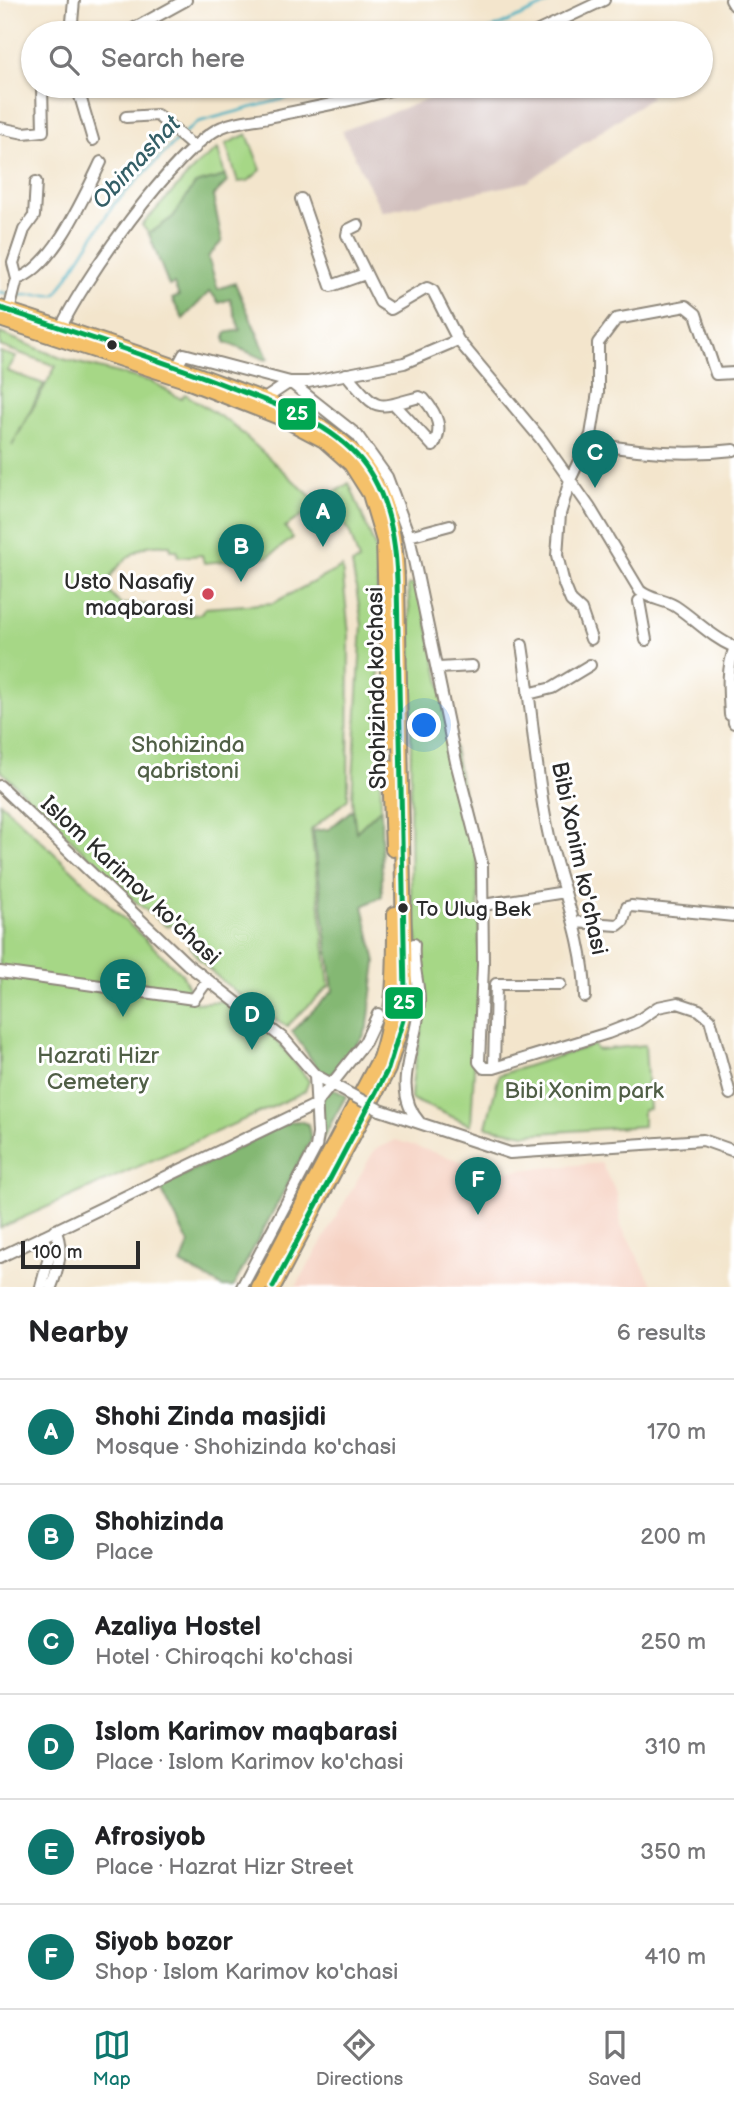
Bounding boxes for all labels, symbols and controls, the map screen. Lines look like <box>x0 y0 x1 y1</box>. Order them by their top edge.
search box <box>21 21 713 98</box>
icon: search <box>45 41 83 79</box>
text: Search here <box>101 44 245 75</box>
water label: Obimashat <box>86 109 187 215</box>
unlabelled marker <box>105 338 119 352</box>
line badge: 25 <box>277 397 317 431</box>
text: 25 <box>286 403 308 426</box>
pin: C <box>572 430 618 488</box>
pin: A <box>300 489 346 547</box>
pin: B <box>218 524 264 582</box>
place label: Usto Nasafiy maqbarasi <box>64 568 195 622</box>
marker: Usto Nasafiy maqbarasi <box>200 586 216 602</box>
street label: Shohizinda ko'chasi <box>361 586 393 790</box>
your location <box>407 708 441 742</box>
park label: Shohizinda qabristoni <box>131 731 245 785</box>
street label: Bibi Xonim ko'chasi <box>545 759 613 957</box>
street label: Islom Karimov ko'chasi <box>35 790 226 971</box>
place label: To Ulug Bek <box>416 897 531 922</box>
marker: To Ulug Bek <box>396 901 410 915</box>
pin: E <box>100 959 146 1017</box>
line badge: 25 <box>384 986 424 1020</box>
pin: D <box>229 992 275 1050</box>
text: 25 <box>393 992 415 1015</box>
park label: Hazrati Hizr Cemetery <box>37 1042 160 1096</box>
park label: Bibi Xonim park <box>504 1077 665 1105</box>
pin: F <box>455 1157 501 1215</box>
scale bar <box>21 1238 140 1270</box>
text: 100 m <box>32 1241 83 1264</box>
text: Nearby <box>28 1315 128 1351</box>
text: 6 results <box>617 1319 706 1347</box>
text: Shohi Zinda masjidi <box>95 1402 326 1433</box>
text: A <box>44 1418 58 1446</box>
text: 170 m <box>647 1418 706 1446</box>
text: Mosque · Shohizinda ko'chasi <box>95 1433 396 1461</box>
text: Shohizinda <box>95 1507 224 1538</box>
text: B <box>43 1523 59 1551</box>
text: 200 m <box>640 1523 706 1551</box>
text: Place <box>95 1538 153 1566</box>
text: Azaliya Hostel <box>95 1612 261 1643</box>
text: C <box>43 1628 59 1656</box>
text: 250 m <box>640 1628 706 1656</box>
text: Hotel · Chiroqchi ko'chasi <box>95 1643 353 1671</box>
text: Islom Karimov maqbarasi <box>95 1717 398 1748</box>
text: D <box>43 1733 59 1761</box>
text: 310 m <box>644 1733 706 1761</box>
text: Place · Islom Karimov ko'chasi <box>95 1748 404 1776</box>
text: Afrosiyob <box>95 1822 206 1853</box>
text: E <box>44 1838 58 1866</box>
text: 350 m <box>640 1838 706 1866</box>
text: Place · Hazrat Hizr Street <box>95 1853 354 1881</box>
text: Siyob bozor <box>95 1927 233 1958</box>
text: F <box>44 1943 58 1971</box>
text: 410 m <box>644 1943 706 1971</box>
text: Shop · Islom Karimov ko'chasi <box>95 1958 398 1986</box>
tab: Map <box>93 2026 131 2091</box>
tab: Directions <box>316 2026 403 2091</box>
tab: Saved <box>588 2026 641 2091</box>

